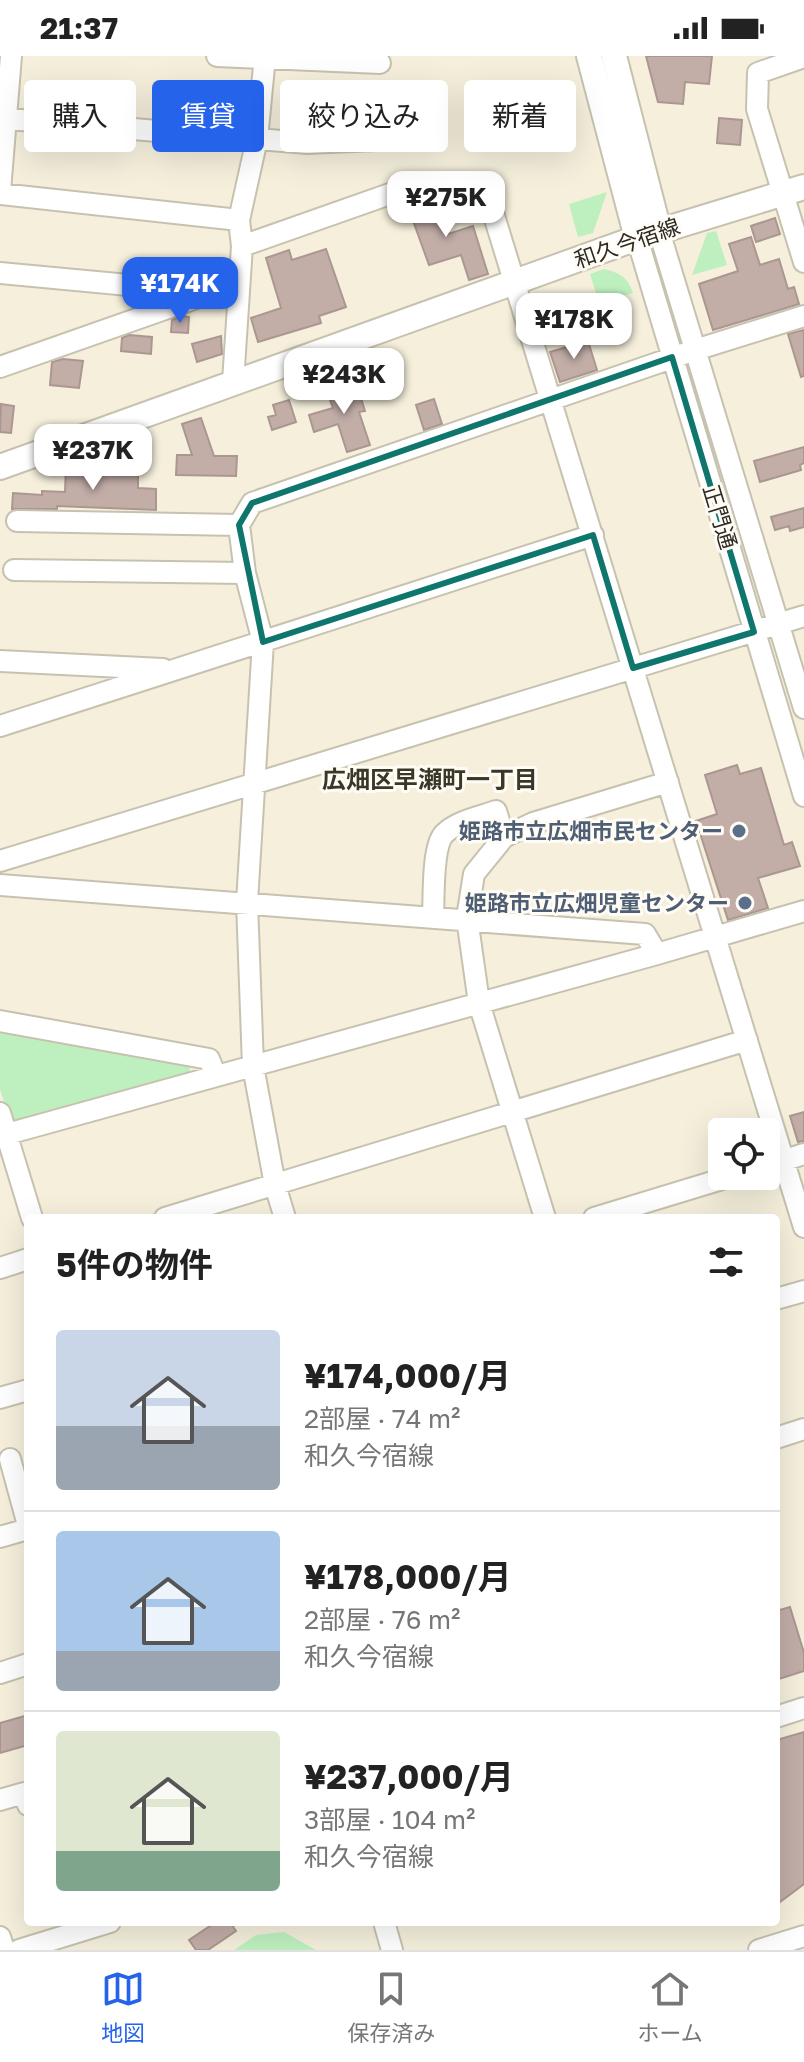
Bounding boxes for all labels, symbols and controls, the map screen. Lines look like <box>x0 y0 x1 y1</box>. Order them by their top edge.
text: 21:37 <box>40 10 118 46</box>
chip: 購入 <box>24 80 136 152</box>
chip: 賃貸 <box>152 80 264 152</box>
chip: 絞り込み <box>280 80 448 152</box>
chip: 新着 <box>464 80 576 152</box>
pin: ¥275K <box>390 171 502 239</box>
text: ¥275K <box>405 181 487 212</box>
street label: 和久今宿線 <box>570 212 683 273</box>
pin: ¥174K <box>124 257 236 325</box>
text: ¥174K <box>140 267 220 298</box>
pin: ¥178K <box>518 293 630 361</box>
text: ¥178K <box>534 303 614 334</box>
pin: ¥243K <box>288 348 400 416</box>
text: ¥243K <box>302 358 386 389</box>
pin: ¥237K <box>37 424 149 492</box>
text: ¥237K <box>52 434 134 465</box>
street label: 正門通 <box>698 481 743 552</box>
district label: 広畑区早瀬町一丁目 <box>322 764 538 793</box>
place label: 姫路市立広畑市民センター <box>459 817 723 844</box>
marker: 姫路市立広畑市民センター <box>730 822 748 840</box>
place label: 姫路市立広畑児童センター <box>465 889 729 916</box>
marker: 姫路市立広畑児童センター <box>736 894 754 912</box>
map controls <box>708 1118 780 1190</box>
button: locate <box>708 1118 780 1190</box>
icon: filters <box>704 1240 748 1284</box>
text: 5件の物件 <box>56 1244 213 1284</box>
text: ¥174,000/月 <box>304 1355 511 1395</box>
icon: home <box>120 1362 216 1458</box>
text: 2部屋 · 74 m² <box>304 1403 460 1434</box>
text: 和久今宿線 <box>304 1440 434 1471</box>
text: ¥178,000/月 <box>304 1556 512 1596</box>
icon: home <box>120 1563 216 1659</box>
text: 2部屋 · 76 m² <box>304 1604 460 1635</box>
text: 和久今宿線 <box>304 1641 434 1672</box>
text: ¥237,000/月 <box>304 1756 514 1796</box>
icon: home <box>120 1763 216 1859</box>
text: 3部屋 · 104 m² <box>304 1804 475 1835</box>
text: 和久今宿線 <box>304 1841 434 1872</box>
tab: 地図 <box>101 1967 145 2047</box>
tab: 保存済み <box>347 1967 435 2047</box>
tab: ホーム <box>638 1967 703 2047</box>

